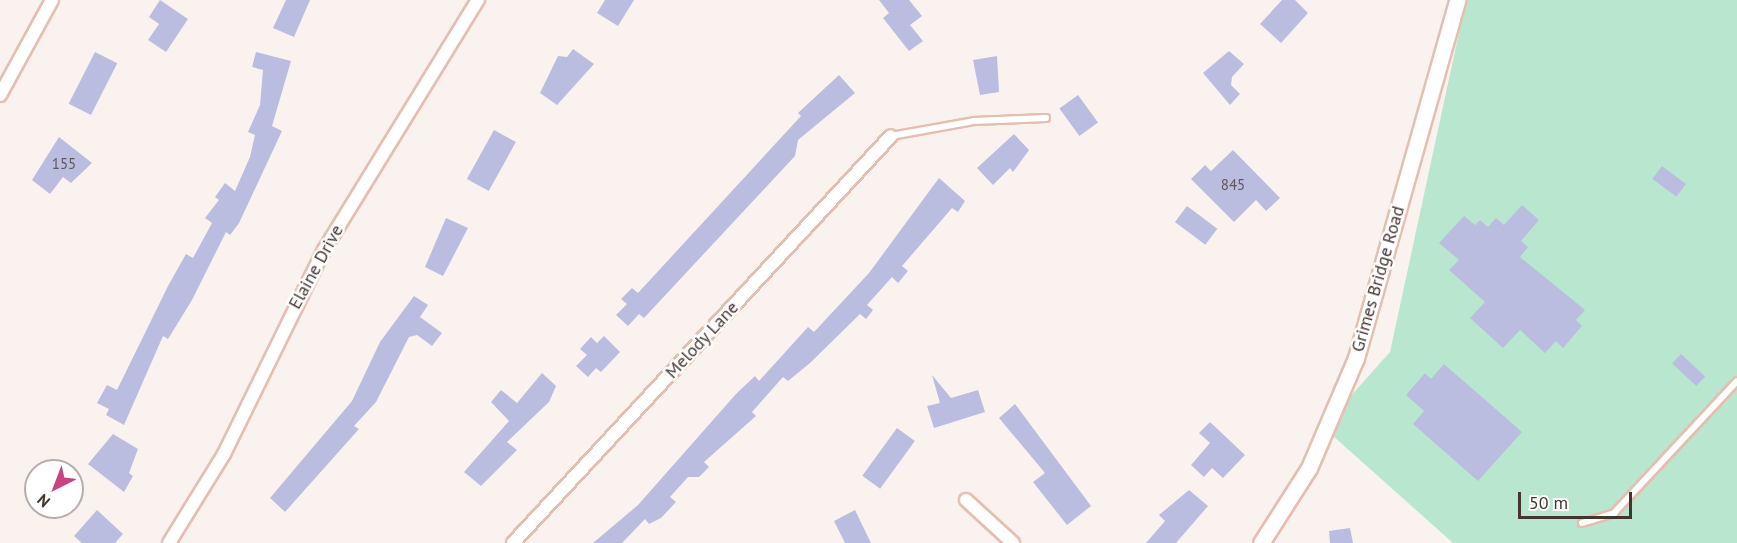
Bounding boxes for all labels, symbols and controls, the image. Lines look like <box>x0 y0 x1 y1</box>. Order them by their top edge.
house number: 155 <box>52 155 76 173</box>
house number: 845 <box>1221 176 1245 194</box>
street label: Grimes Bridge Road <box>1347 203 1409 355</box>
street label: Elaine Drive <box>284 221 348 313</box>
street label: Melody Lane <box>661 297 743 383</box>
north arrow <box>24 459 84 519</box>
scale bar <box>1521 480 1635 518</box>
text: N <box>33 490 54 512</box>
text: 50 m <box>1529 491 1568 514</box>

